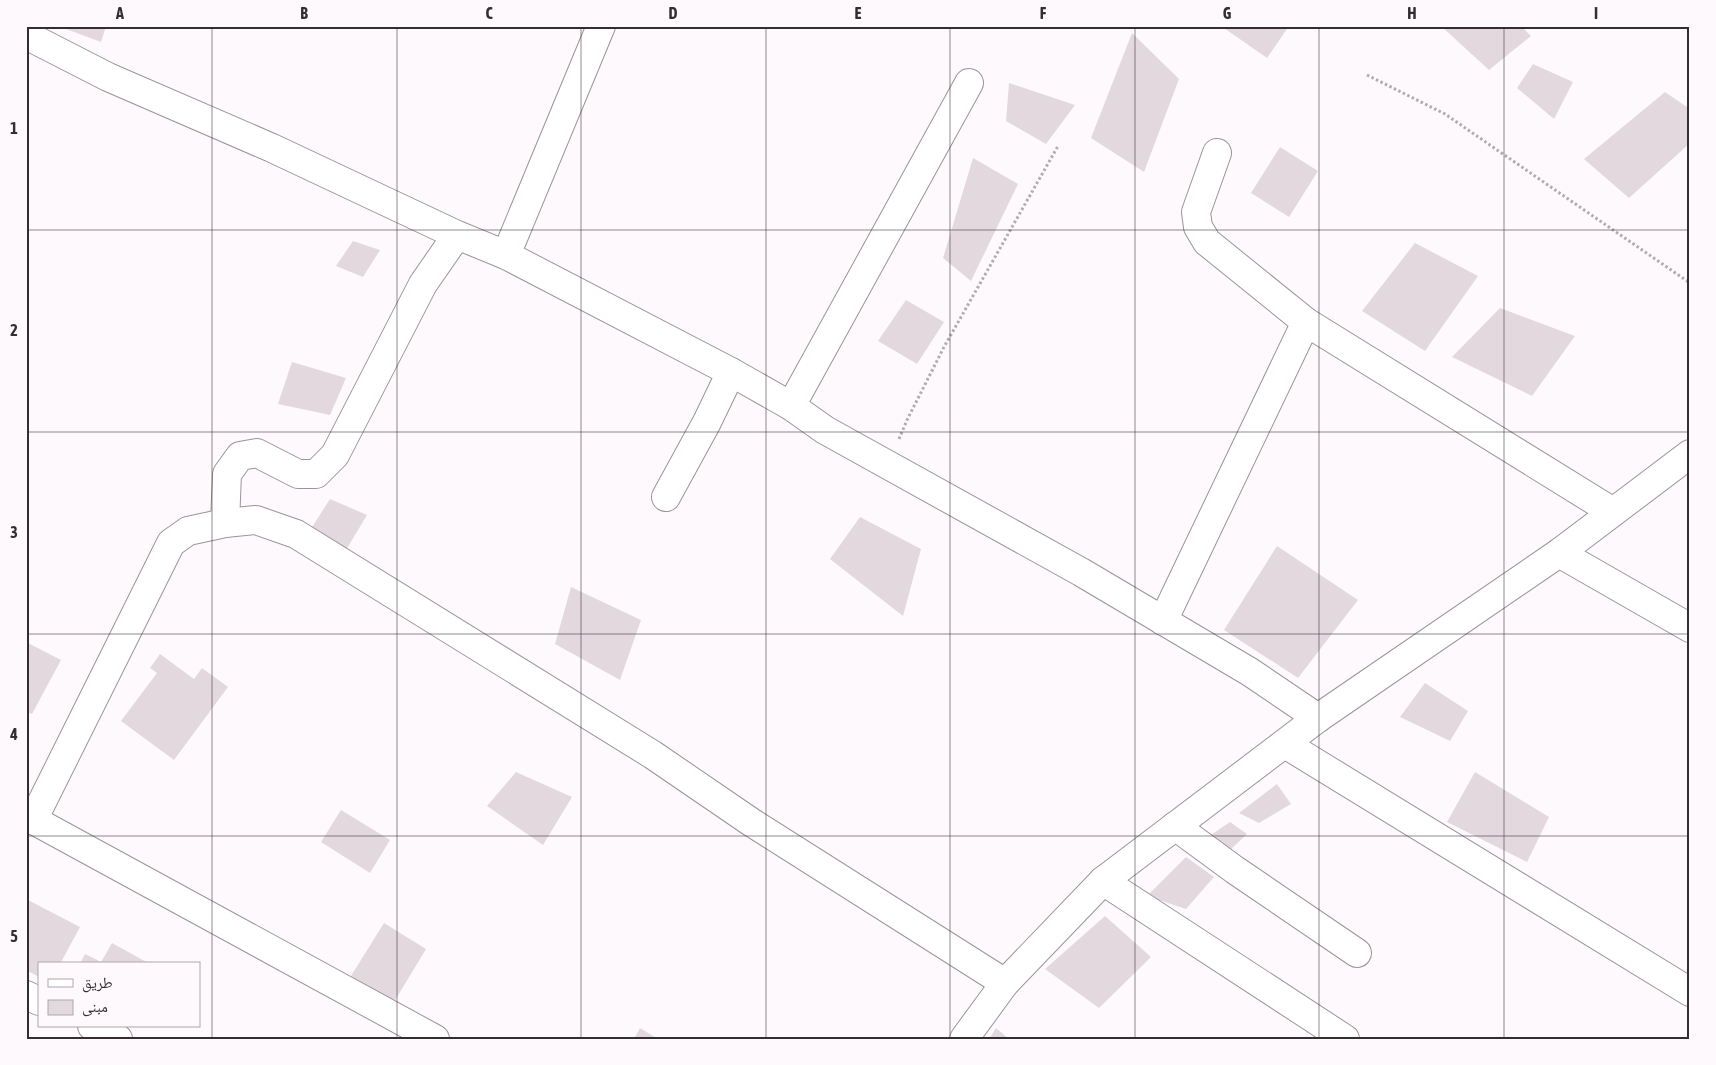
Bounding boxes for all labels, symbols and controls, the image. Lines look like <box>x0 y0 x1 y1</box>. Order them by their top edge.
text: A <box>115 4 124 22</box>
text: B <box>300 4 308 22</box>
text: C <box>485 4 493 22</box>
text: D <box>669 4 678 22</box>
text: E <box>855 4 862 22</box>
text: F <box>1040 4 1047 22</box>
text: G <box>1223 4 1232 22</box>
text: H <box>1407 4 1417 22</box>
text: I <box>1594 4 1598 22</box>
text: 1 <box>10 119 18 137</box>
text: 2 <box>10 321 18 339</box>
text: 3 <box>10 523 18 541</box>
text: 4 <box>9 725 18 743</box>
text: 5 <box>10 927 18 945</box>
legend <box>38 962 200 1028</box>
text: طريق <box>82 974 113 993</box>
text: مبنى <box>82 998 108 1017</box>

